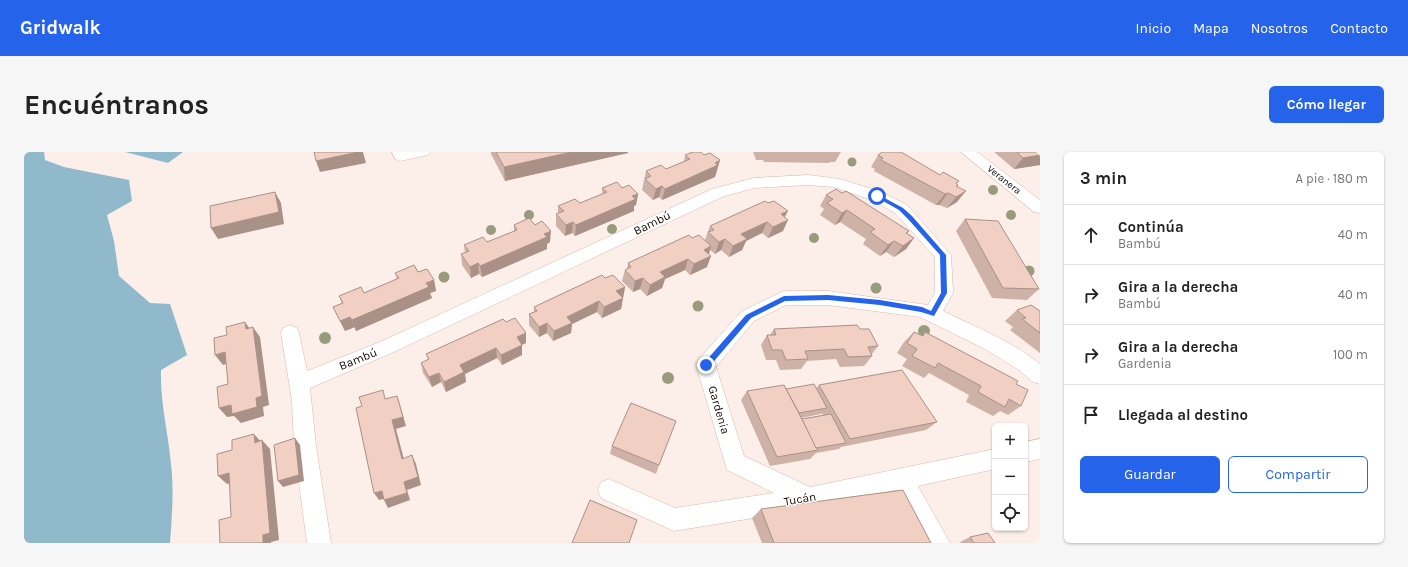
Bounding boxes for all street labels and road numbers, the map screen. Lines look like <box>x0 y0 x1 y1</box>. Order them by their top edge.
street label: Veranera <box>985 163 1023 197</box>
street label: Bambú <box>631 208 673 238</box>
street label: Bambú <box>337 345 379 373</box>
street label: Gardenia <box>705 384 733 436</box>
street label: Tucán <box>783 489 817 509</box>

